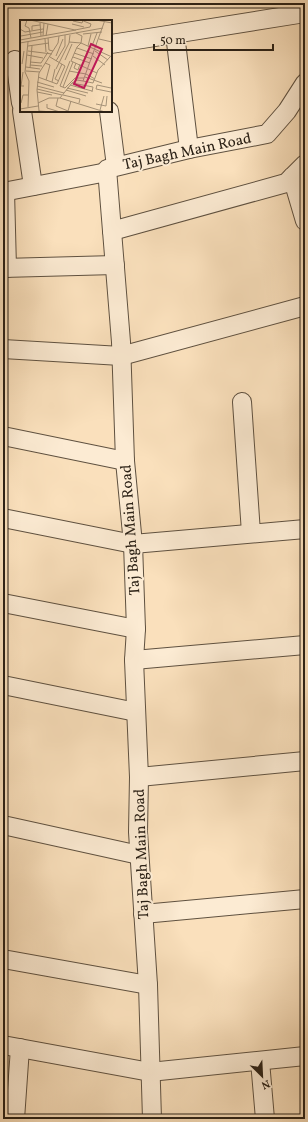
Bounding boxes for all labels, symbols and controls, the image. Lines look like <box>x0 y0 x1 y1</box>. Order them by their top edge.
inset map <box>20 20 112 112</box>
scale bar <box>154 26 273 52</box>
text: 50 m <box>160 33 186 49</box>
street label: Taj Bagh Main Road <box>121 129 253 176</box>
street label: Taj Bagh Main Road <box>116 464 147 596</box>
street label: Taj Bagh Main Road <box>130 788 155 920</box>
north arrow <box>242 1056 282 1096</box>
text: N <box>259 1075 272 1092</box>

